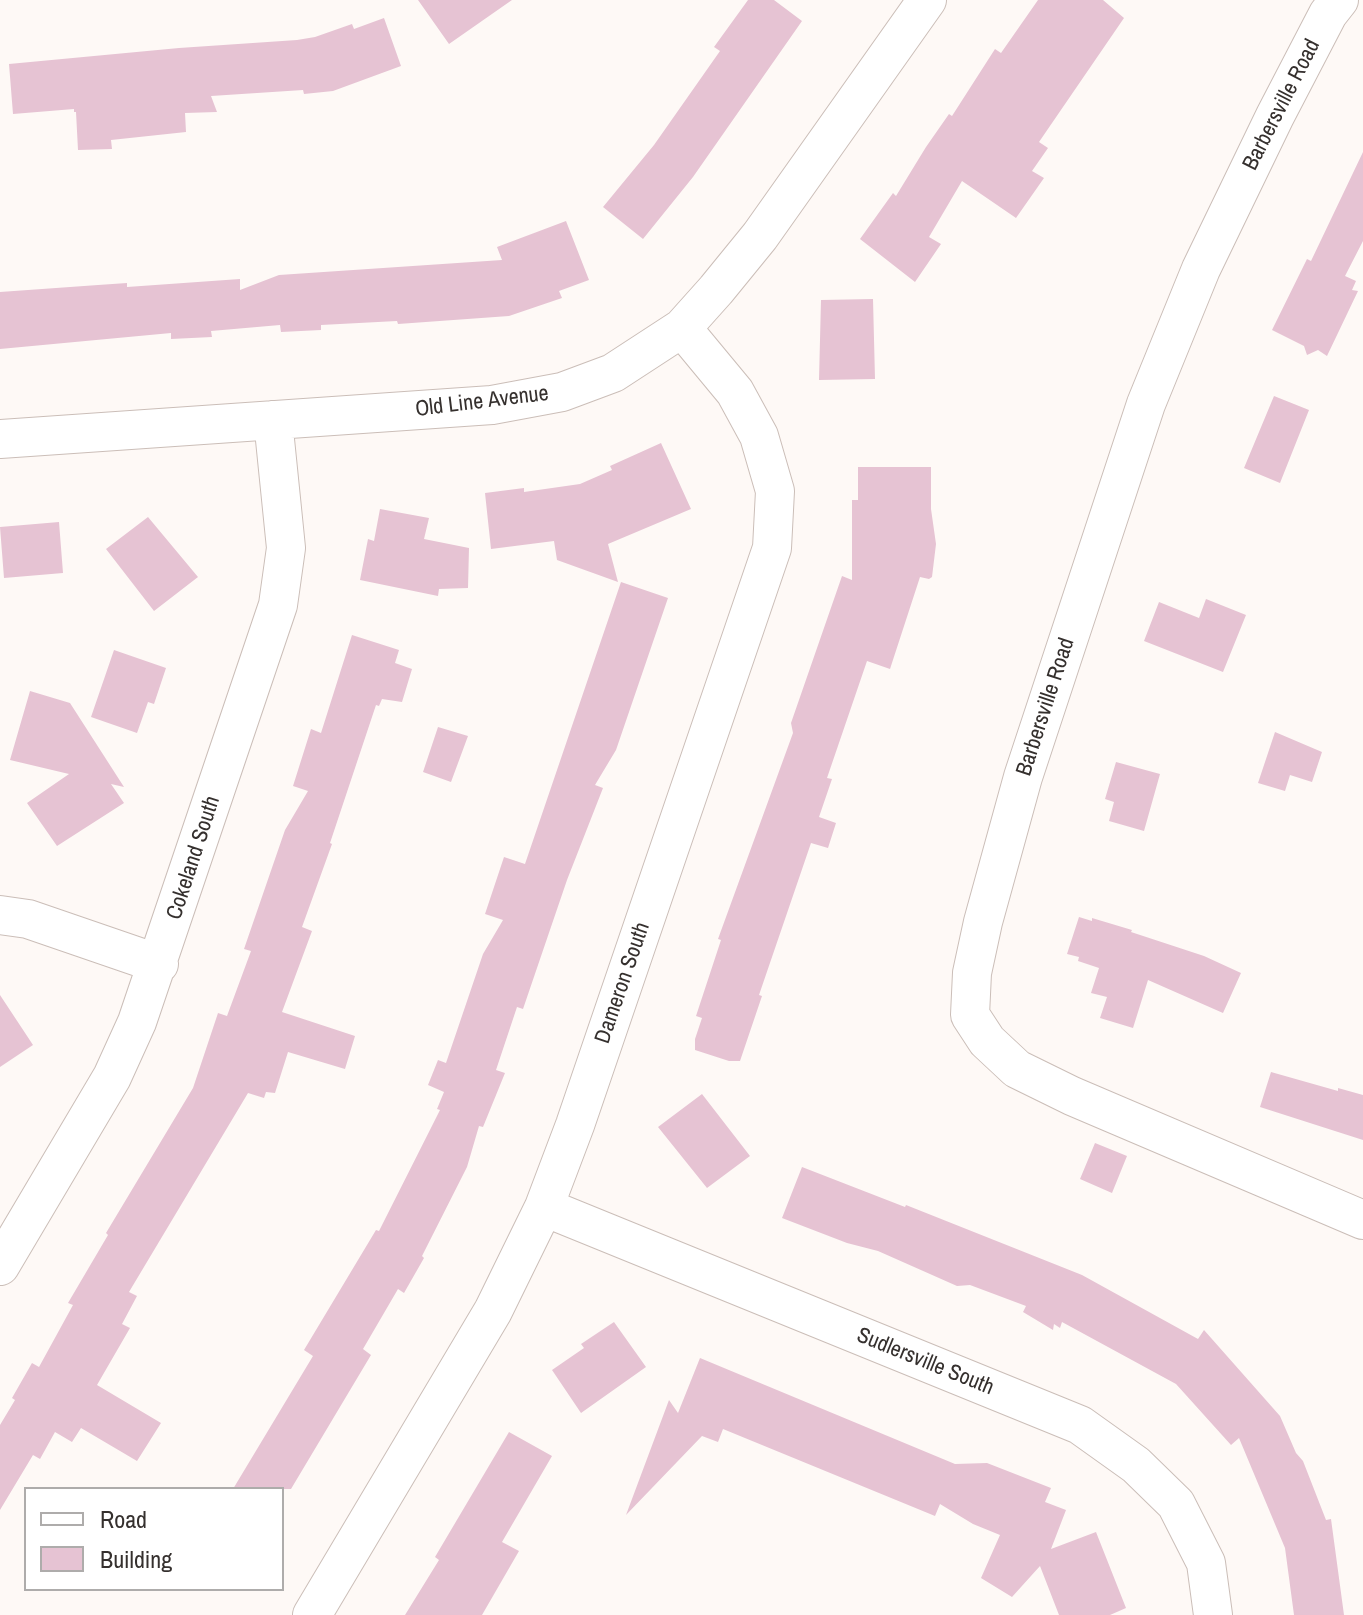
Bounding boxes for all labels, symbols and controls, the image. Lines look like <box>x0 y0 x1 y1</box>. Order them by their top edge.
street label: Barbersville Road <box>1238 35 1326 175</box>
street label: Old Line Avenue <box>414 381 550 423</box>
street label: Barbersville Road <box>1011 635 1081 779</box>
street label: Cokeland South <box>162 793 226 923</box>
street label: Dameron South <box>590 919 656 1047</box>
street label: Sudlersville South <box>853 1323 997 1401</box>
legend <box>24 1487 284 1591</box>
text: Road <box>100 1503 147 1535</box>
text: Building <box>100 1543 172 1575</box>

